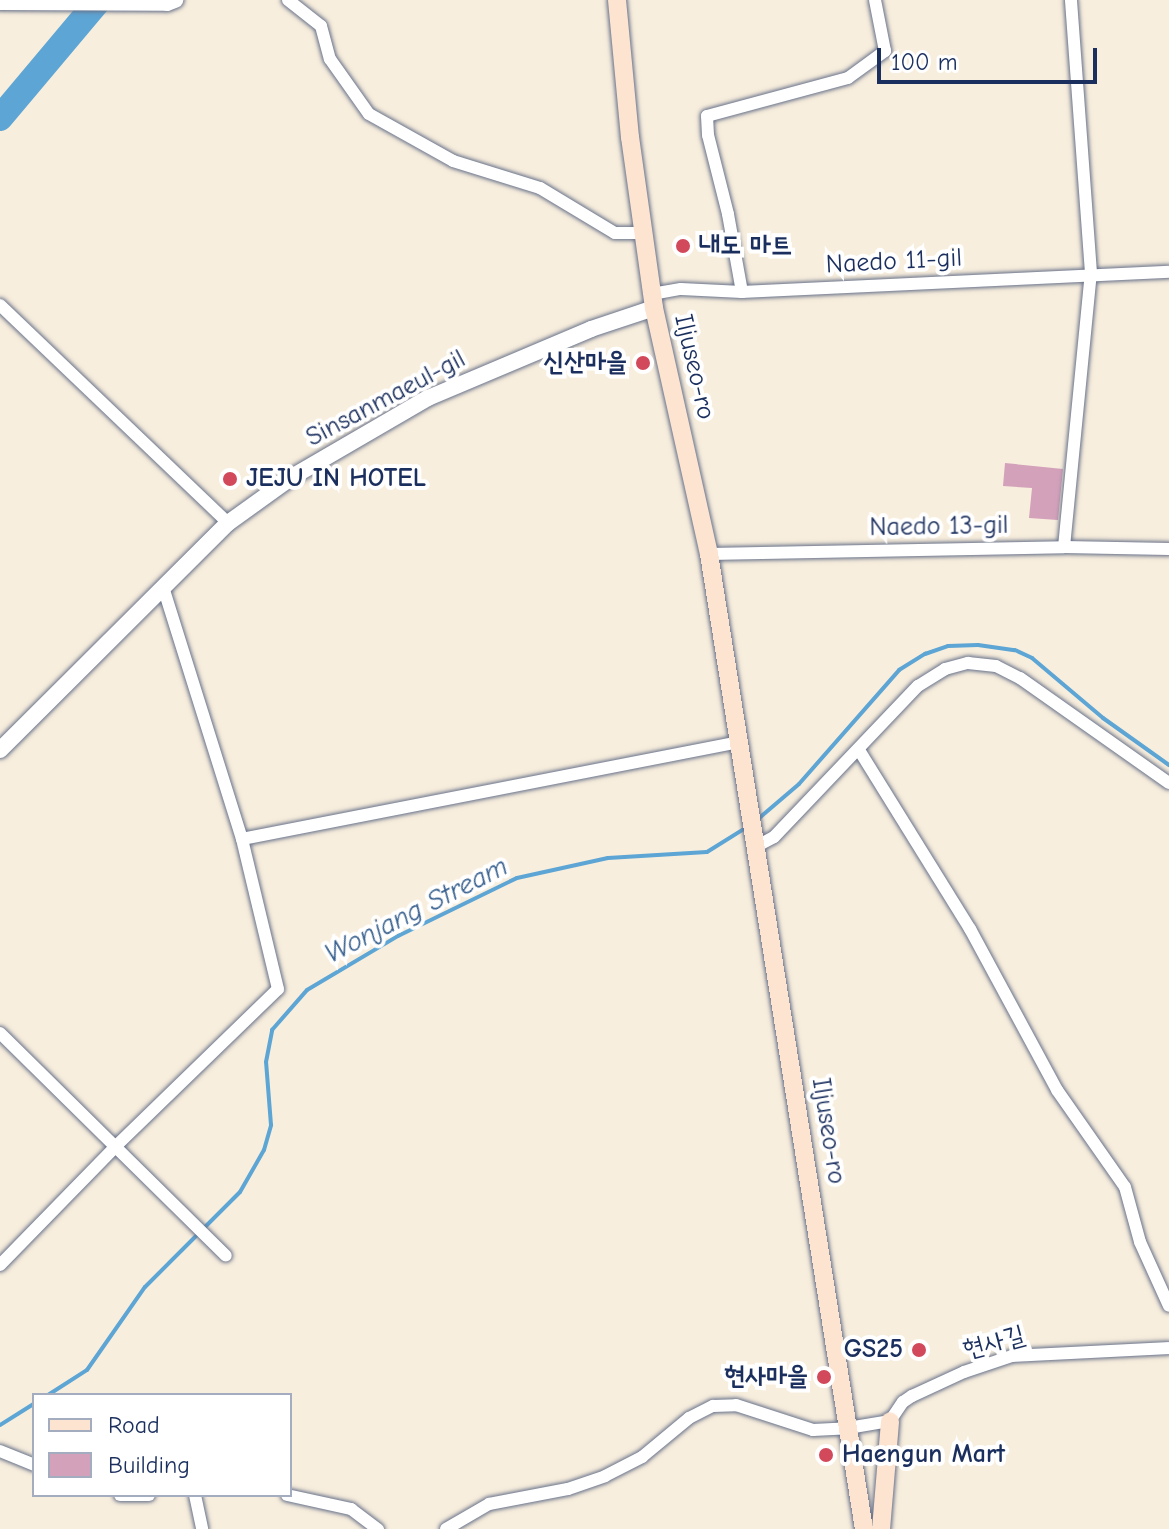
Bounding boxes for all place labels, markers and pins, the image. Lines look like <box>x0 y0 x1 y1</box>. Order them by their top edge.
place label: 내도 마트 <box>699 230 792 262</box>
marker: 내도 마트 <box>674 237 692 255</box>
place label: 신산마을 <box>543 347 627 379</box>
marker: 신산마을 <box>634 354 652 372</box>
place label: JEJU IN HOTEL <box>246 463 426 495</box>
marker: JEJU IN HOTEL <box>221 470 239 488</box>
place label: GS25 <box>844 1334 903 1366</box>
marker: GS25 <box>910 1341 928 1359</box>
place label: 현사마을 <box>724 1361 808 1393</box>
marker: 현사마을 <box>815 1368 833 1386</box>
place label: Haengun Mart <box>842 1439 1005 1471</box>
marker: Haengun Mart <box>817 1446 835 1464</box>

